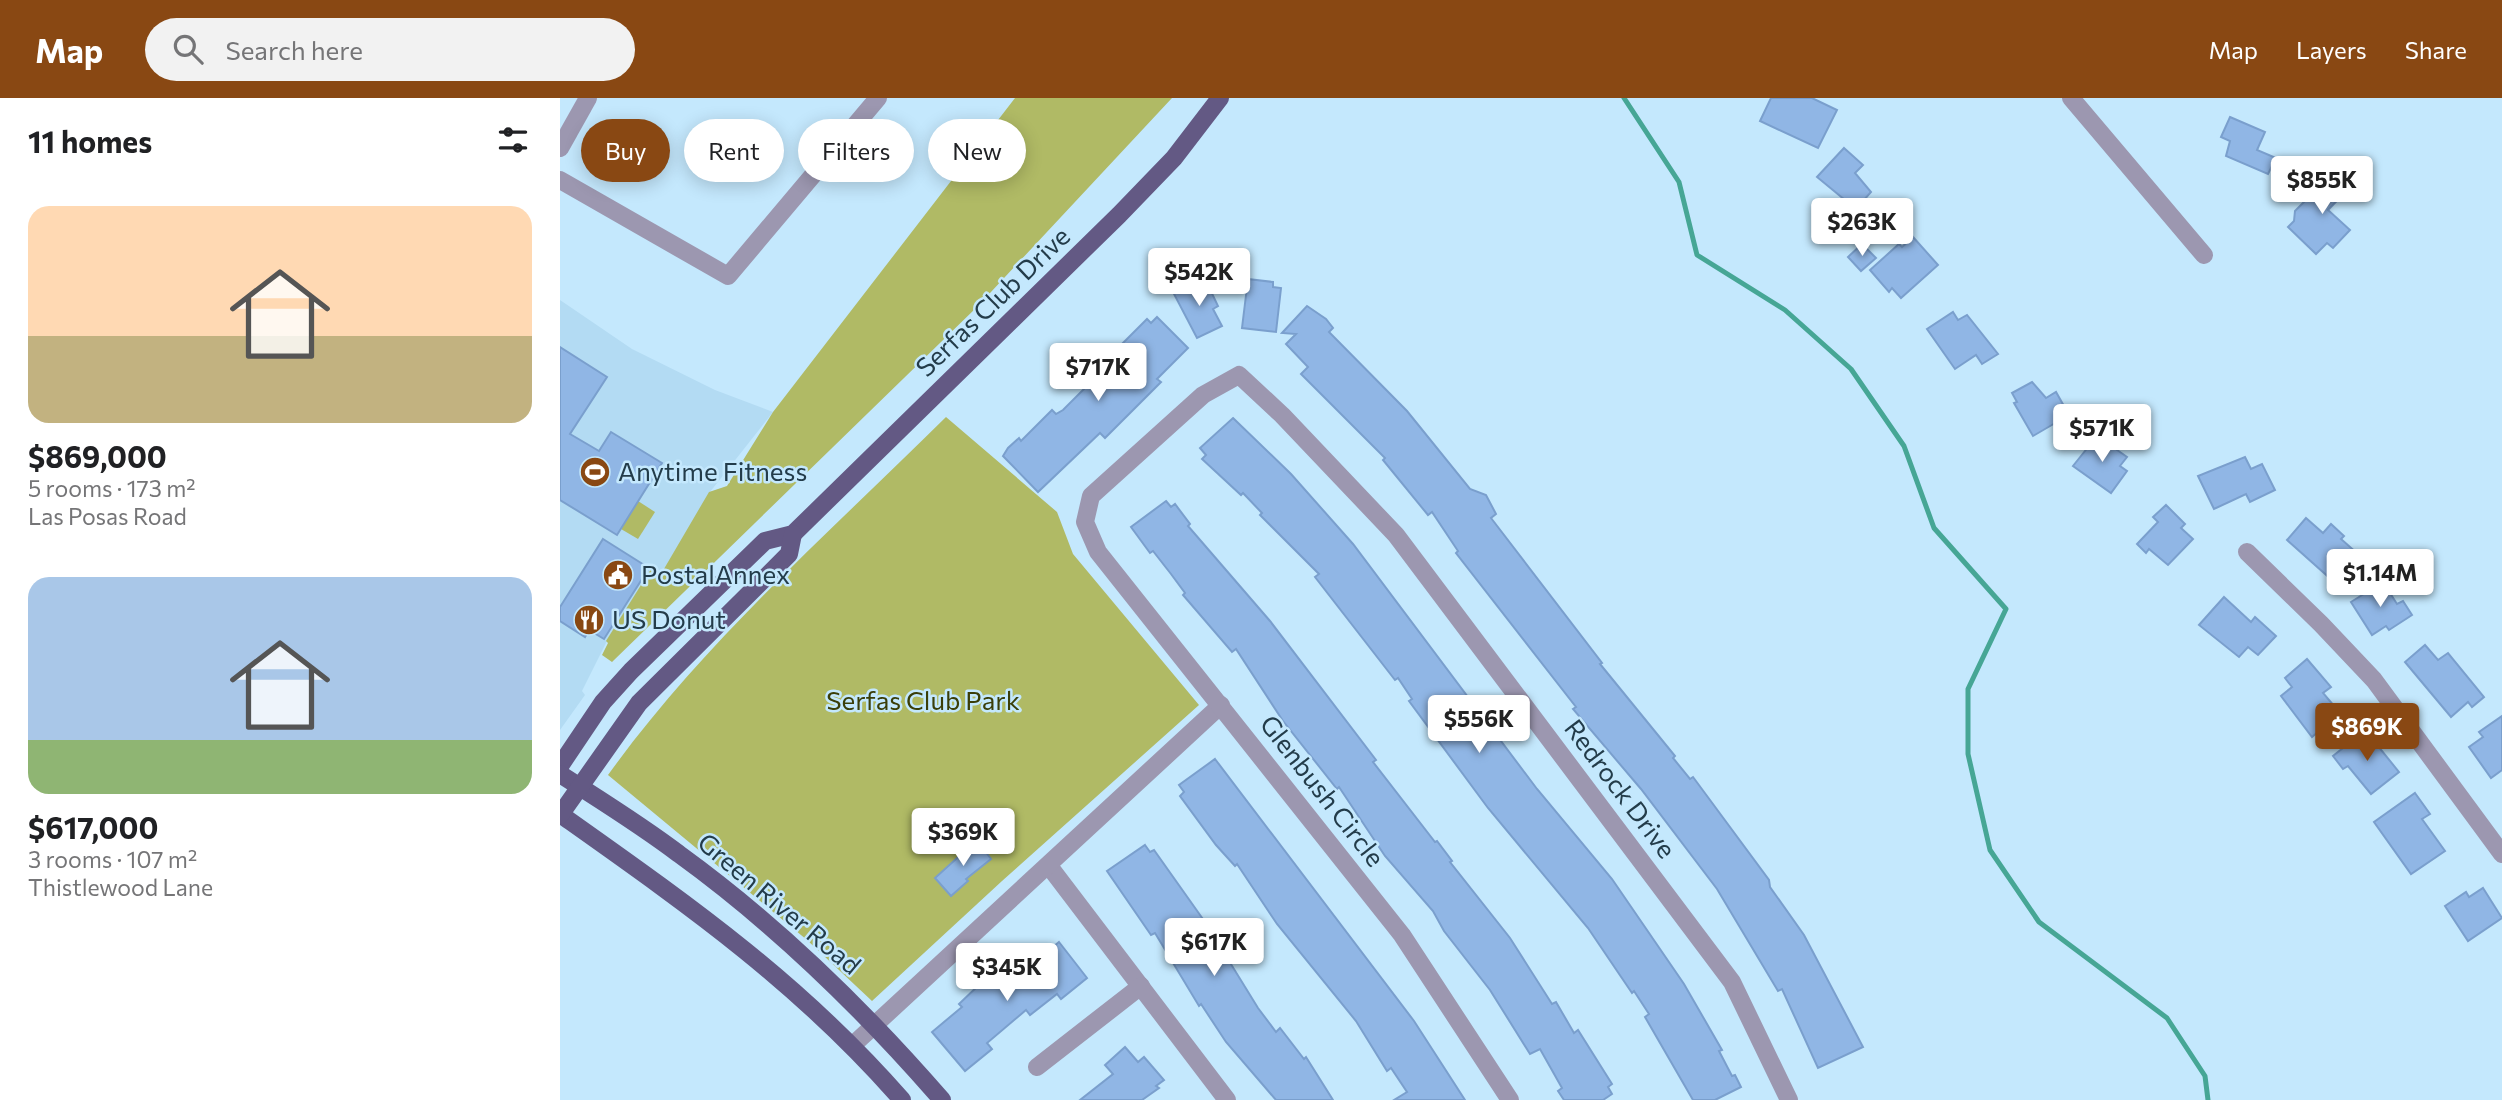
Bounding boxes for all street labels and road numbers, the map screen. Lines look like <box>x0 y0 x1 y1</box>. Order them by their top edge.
street label: Serfas Club Drive <box>909 220 1075 382</box>
street label: Glenbush Circle <box>1254 708 1392 872</box>
street label: Redrock Drive <box>1559 713 1683 864</box>
street label: Green River Road <box>692 826 868 980</box>

